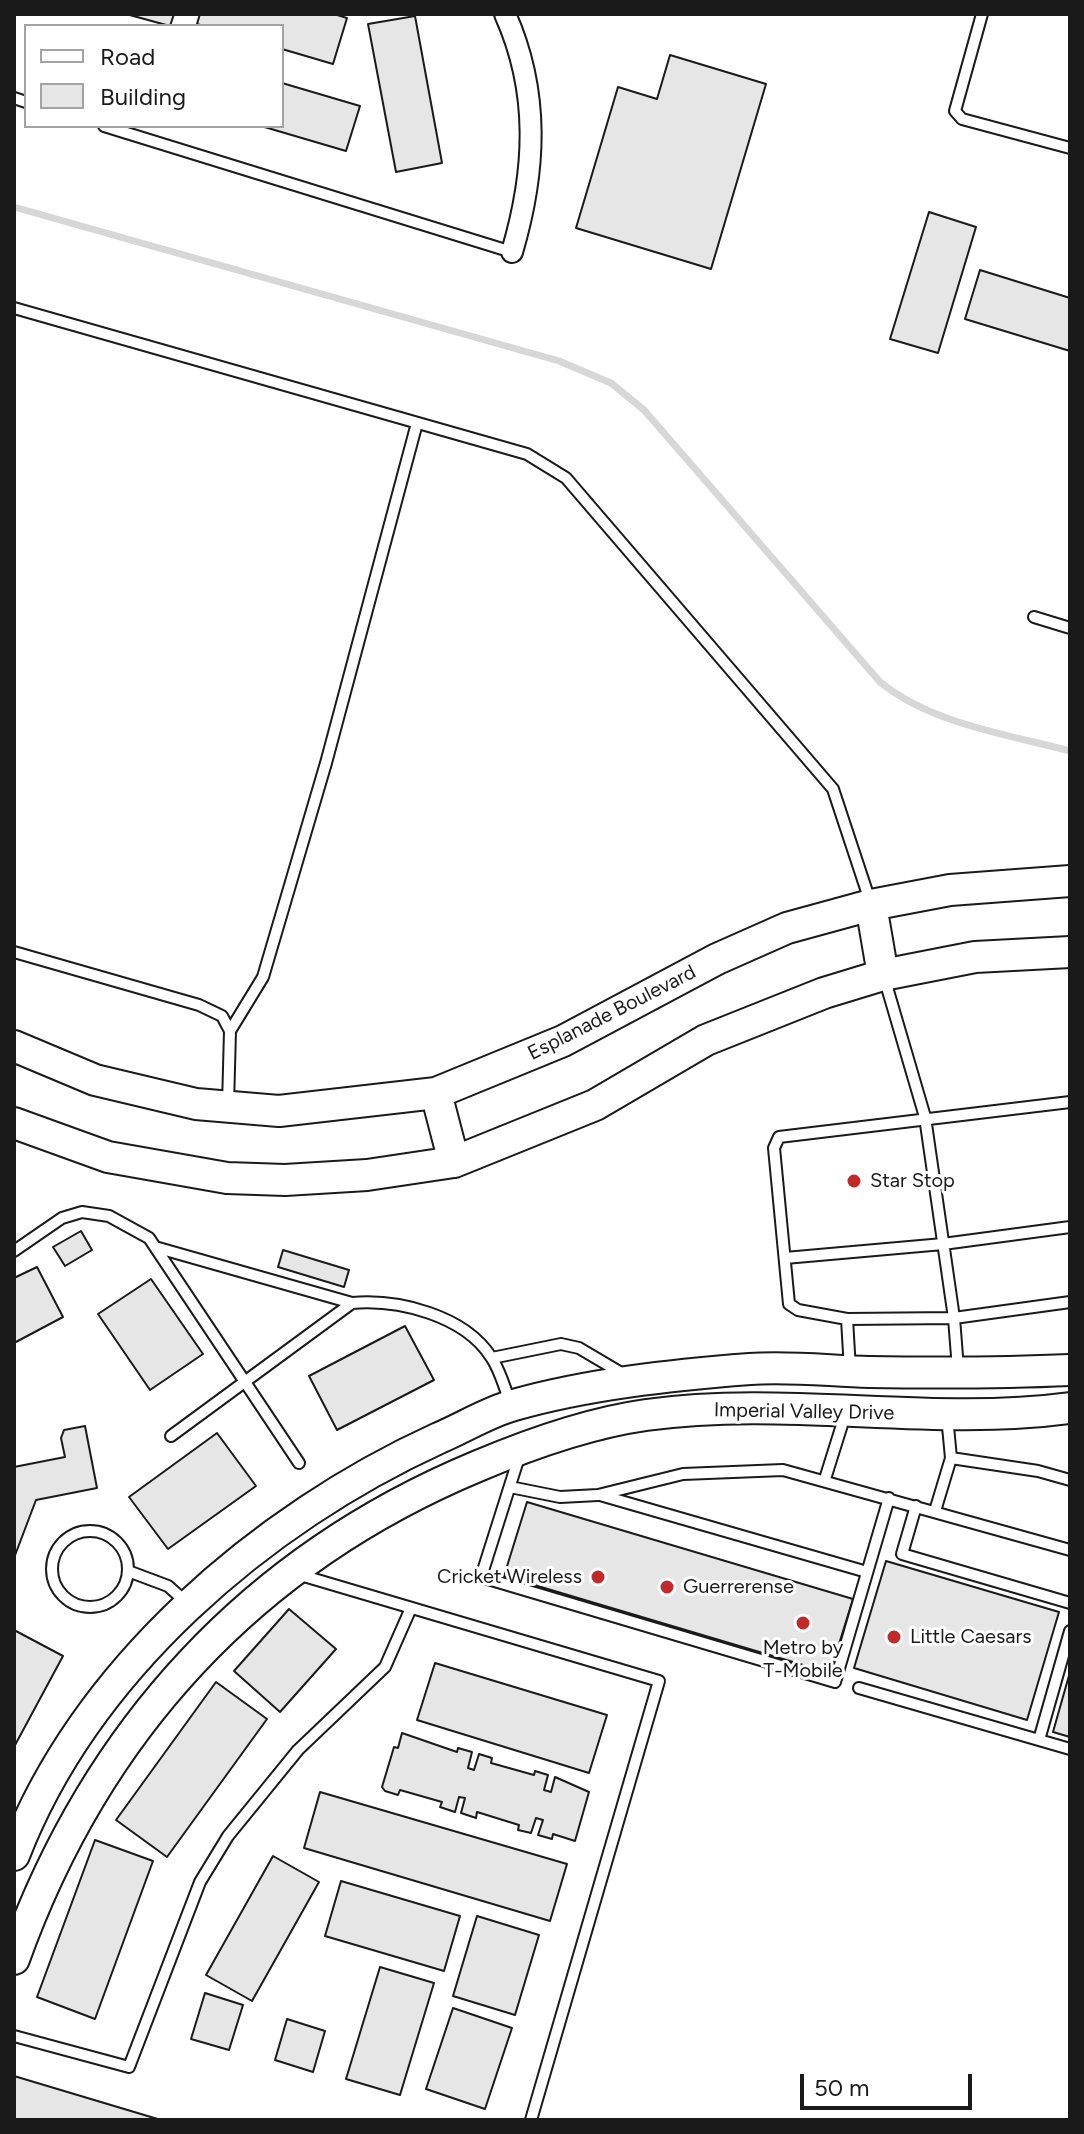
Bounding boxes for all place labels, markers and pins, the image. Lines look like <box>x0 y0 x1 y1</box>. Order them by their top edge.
place label: Star Stop <box>870 1169 955 1193</box>
marker: Star Stop <box>845 1172 863 1190</box>
place label: Cricket Wireless <box>437 1565 582 1589</box>
marker: Cricket Wireless <box>589 1568 607 1586</box>
place label: Guerrerense <box>683 1575 794 1599</box>
marker: Guerrerense <box>658 1578 676 1596</box>
marker: Metro by T-Mobile <box>794 1614 812 1632</box>
place label: Little Caesars <box>910 1625 1032 1649</box>
marker: Little Caesars <box>885 1628 903 1646</box>
place label: Metro by T-Mobile <box>763 1636 843 1683</box>

